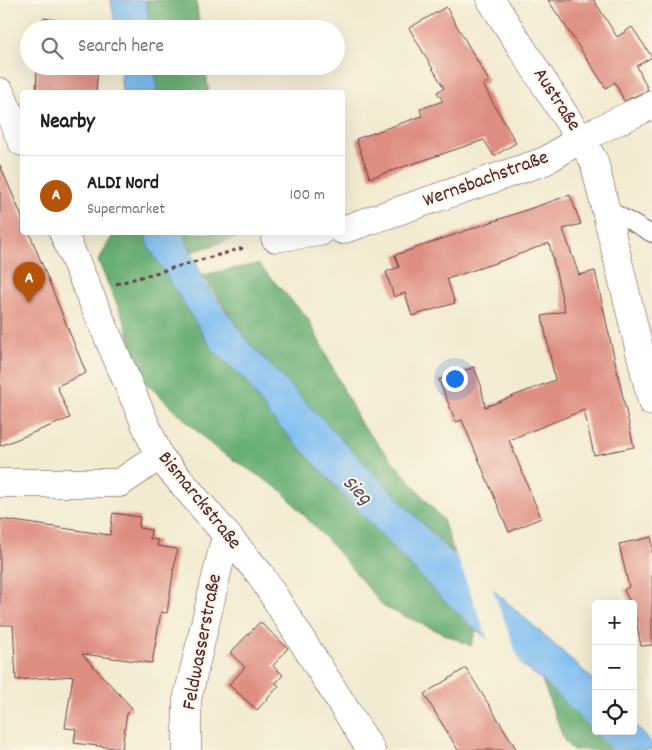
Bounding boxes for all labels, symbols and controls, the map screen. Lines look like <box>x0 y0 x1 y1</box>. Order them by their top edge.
search box <box>20 20 345 75</box>
icon: search <box>38 34 66 62</box>
text: Search here <box>78 34 164 61</box>
street label: Austraße <box>525 63 587 137</box>
text: Nearby <box>40 108 95 138</box>
street label: Wernsbachstraße <box>419 144 553 216</box>
text: ALDI Nord <box>87 171 159 198</box>
text: A <box>52 184 60 207</box>
text: 100 m <box>289 184 325 207</box>
text: Supermarket <box>87 198 165 221</box>
pin: A <box>13 262 45 303</box>
your location <box>442 366 468 392</box>
street label: Bismarckstraße <box>151 446 248 556</box>
water label: Sieg <box>334 469 378 513</box>
street label: Feldwasserstraße <box>176 571 230 712</box>
map controls <box>592 600 637 735</box>
button: + <box>592 600 637 645</box>
button: − <box>592 645 637 690</box>
button: locate <box>592 690 637 735</box>

